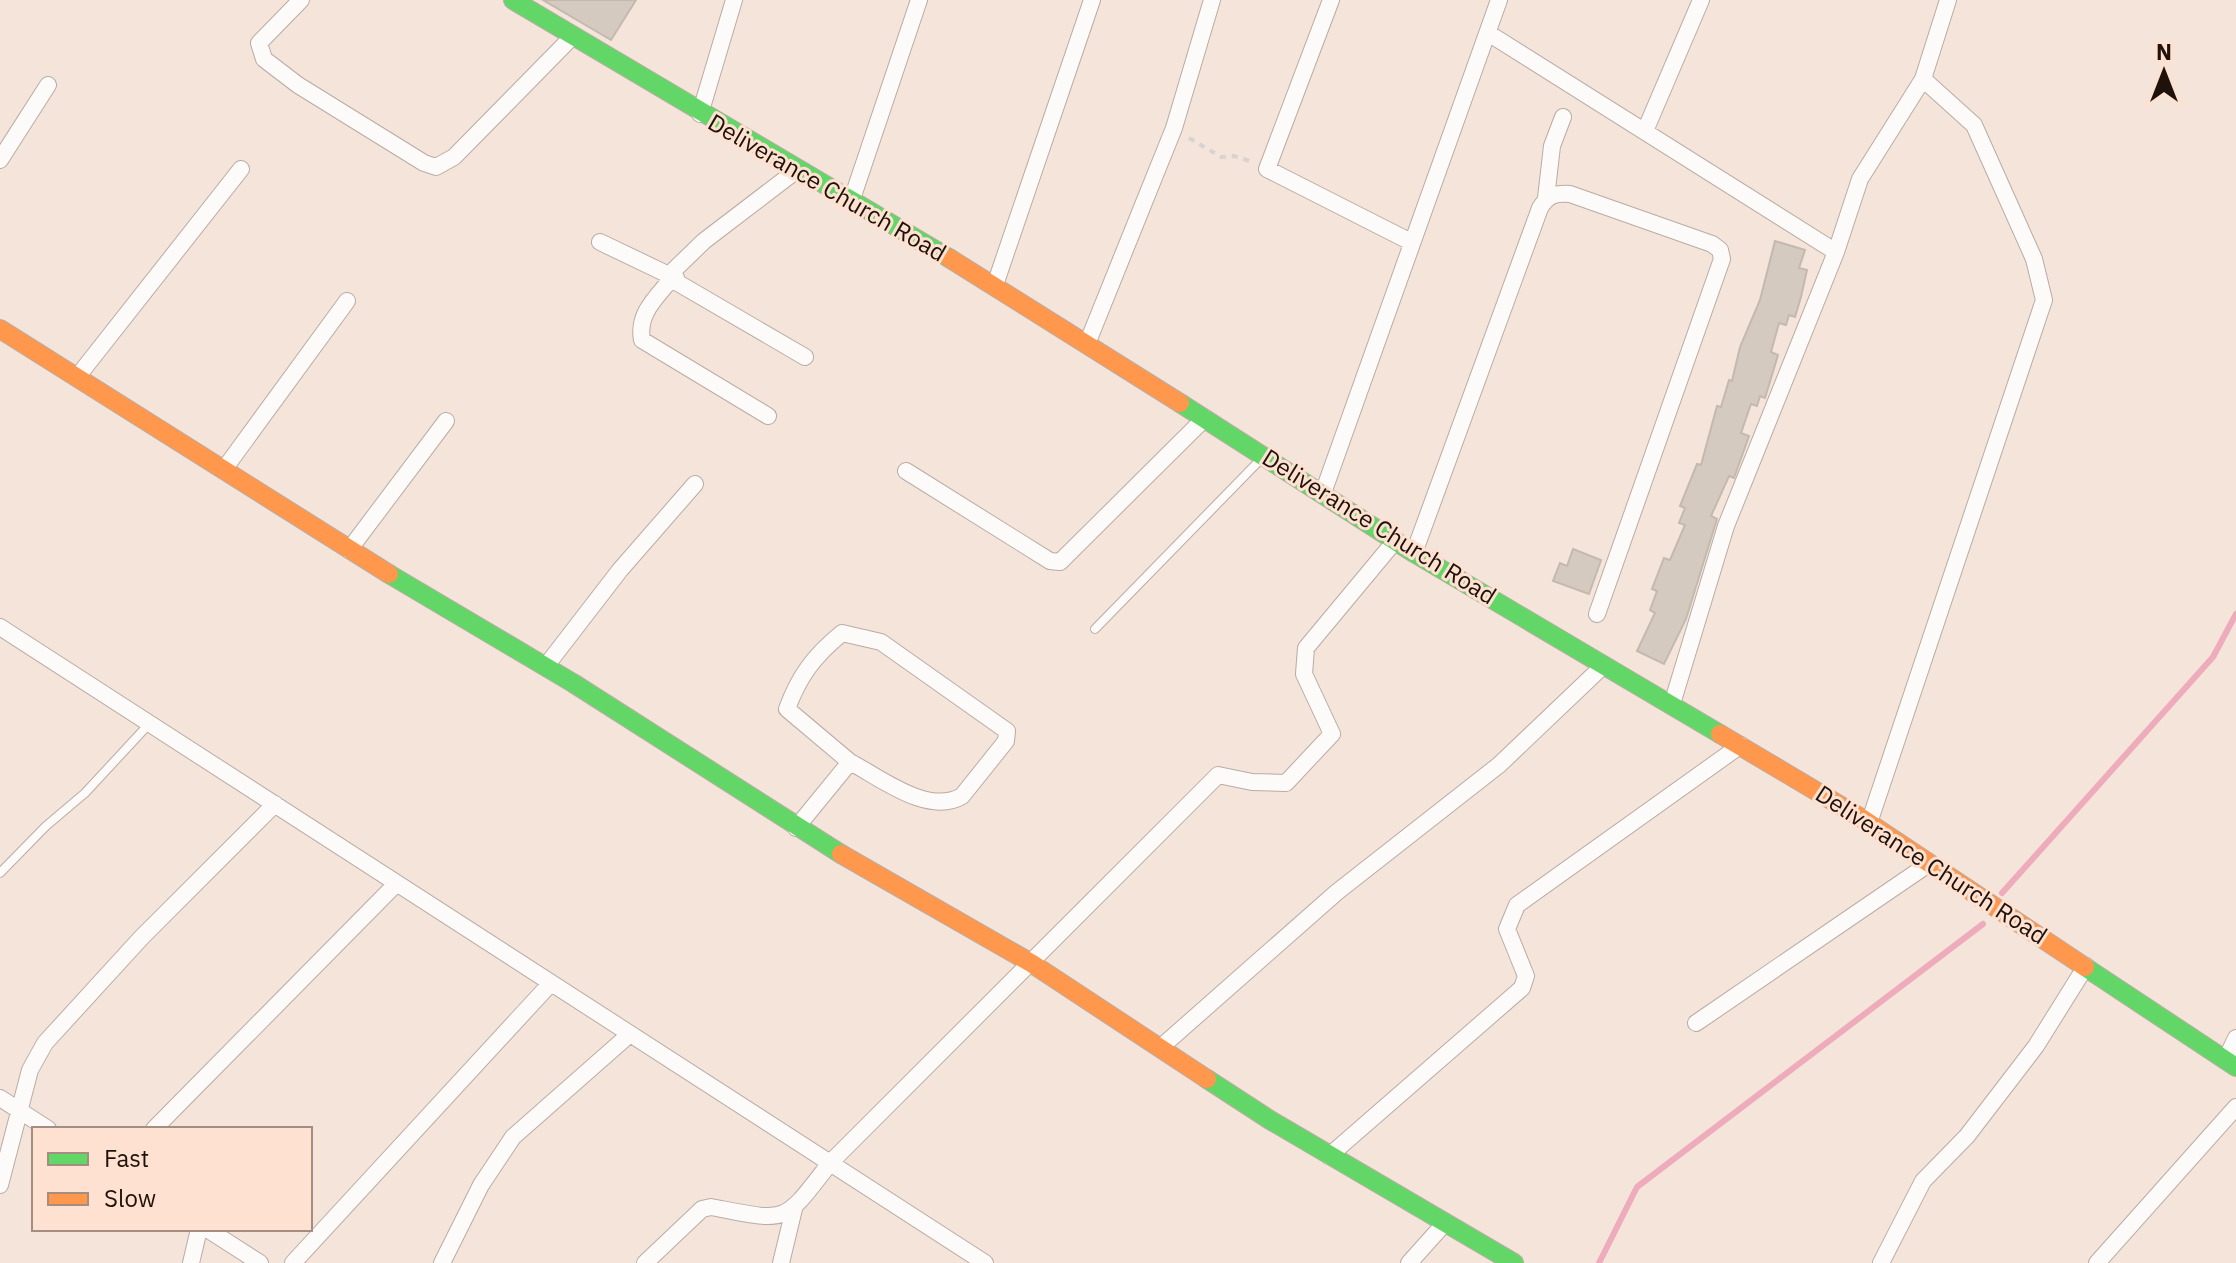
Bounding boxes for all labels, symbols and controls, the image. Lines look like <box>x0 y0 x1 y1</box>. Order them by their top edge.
north arrow <box>2124 32 2204 112</box>
text: N <box>2156 37 2172 66</box>
street label: Deliverance Church Road <box>703 106 952 268</box>
street label: Deliverance Church Road <box>1257 441 1502 611</box>
street label: Deliverance Church Road <box>1810 777 2053 951</box>
legend <box>32 1127 312 1231</box>
text: Fast <box>104 1142 149 1174</box>
text: Slow <box>104 1182 156 1214</box>

